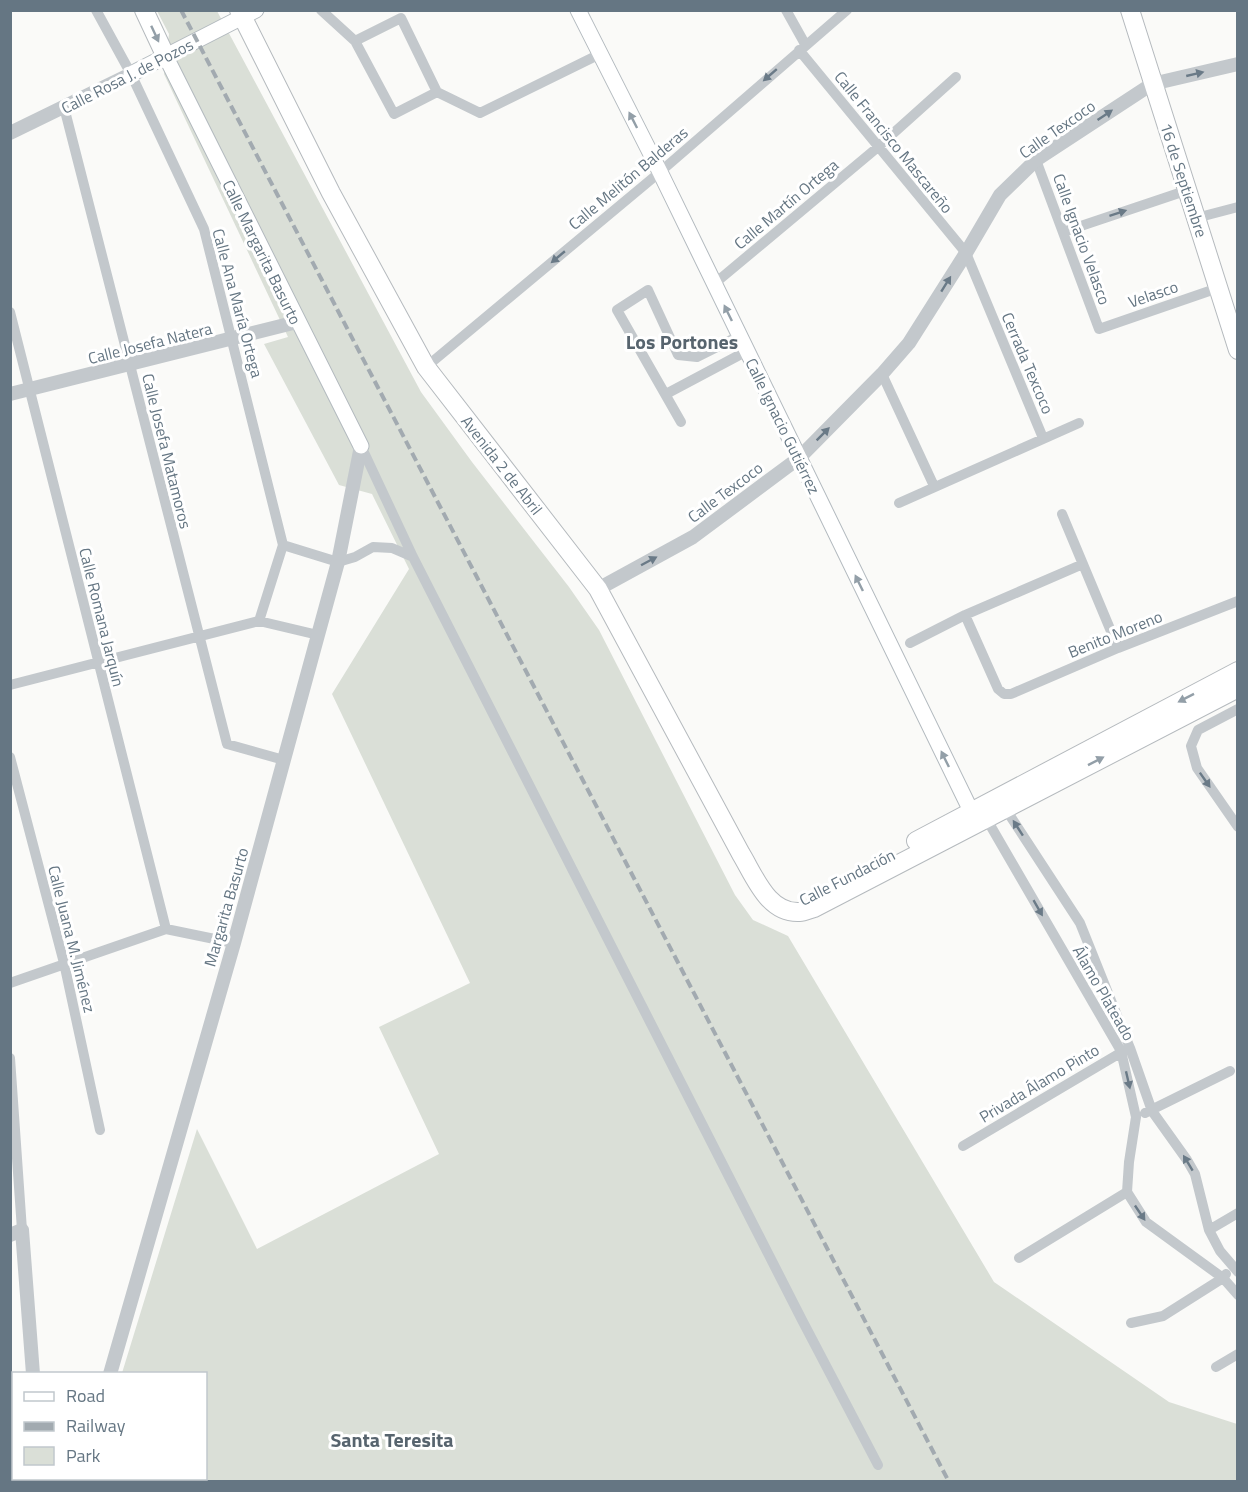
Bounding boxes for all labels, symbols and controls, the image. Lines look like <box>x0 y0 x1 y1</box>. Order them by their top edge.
one-way arrow <box>150 25 159 42</box>
street label: Calle Rosa J. de Pozos <box>57 32 197 120</box>
street label: Calle Francisco Mascareño <box>829 66 959 218</box>
one-way arrow <box>763 68 778 81</box>
one-way arrow <box>1186 68 1204 78</box>
street label: Calle Texcoco <box>1014 94 1100 164</box>
one-way arrow <box>1097 110 1113 121</box>
one-way arrow <box>629 111 638 128</box>
street label: 16 de Septiembre <box>1154 120 1214 240</box>
street label: Calle Melitón Balderas <box>563 121 693 235</box>
street label: Calle Martín Ortega <box>729 153 843 255</box>
street label: Calle Ignacio Velasco <box>1047 170 1117 308</box>
street label: Calle Margarita Basurto <box>216 176 308 328</box>
one-way arrow <box>1109 208 1127 218</box>
street label: Calle Ana María Ortega <box>207 226 269 380</box>
one-way arrow <box>551 250 566 263</box>
street label: Velasco <box>1125 274 1181 314</box>
one-way arrow <box>941 276 952 293</box>
one-way arrow <box>724 305 733 322</box>
street label: Cerrada Texcoco <box>996 308 1060 418</box>
street label: Calle Josefa Natera <box>85 316 215 370</box>
district label: Los Portones <box>626 326 738 357</box>
street label: Calle Ignacio Gutiérrez <box>740 354 826 498</box>
street label: Calle Josefa Matamoros <box>136 371 198 531</box>
street label: Avenida 2 de Abril <box>456 410 548 520</box>
one-way arrow <box>815 427 829 441</box>
street label: Calle Texcoco <box>682 456 768 528</box>
street label: Calle Romana Jarquín <box>73 545 131 689</box>
one-way arrow <box>641 556 658 566</box>
one-way arrow <box>855 575 864 592</box>
street label: Benito Moreno <box>1064 604 1166 664</box>
one-way arrow <box>1177 693 1194 703</box>
one-way arrow <box>940 750 950 767</box>
one-way arrow <box>1087 756 1104 766</box>
one-way arrow <box>1200 772 1211 789</box>
one-way arrow <box>1013 820 1024 836</box>
street label: Calle Fundación <box>795 842 899 912</box>
street label: Margarita Basurto <box>198 845 254 969</box>
street label: Calle Juana M. Jiménez <box>42 863 102 1015</box>
one-way arrow <box>1033 900 1043 917</box>
street label: Álamo Plateado <box>1067 941 1141 1045</box>
street label: Privada Álamo Pinto <box>974 1038 1104 1128</box>
one-way arrow <box>1123 1071 1133 1089</box>
one-way arrow <box>1183 1154 1193 1171</box>
one-way arrow <box>1134 1205 1145 1221</box>
legend <box>12 1372 207 1480</box>
text: Road <box>66 1382 105 1409</box>
text: Railway <box>66 1412 126 1439</box>
district label: Santa Teresita <box>330 1424 454 1455</box>
text: Park <box>66 1442 101 1469</box>

